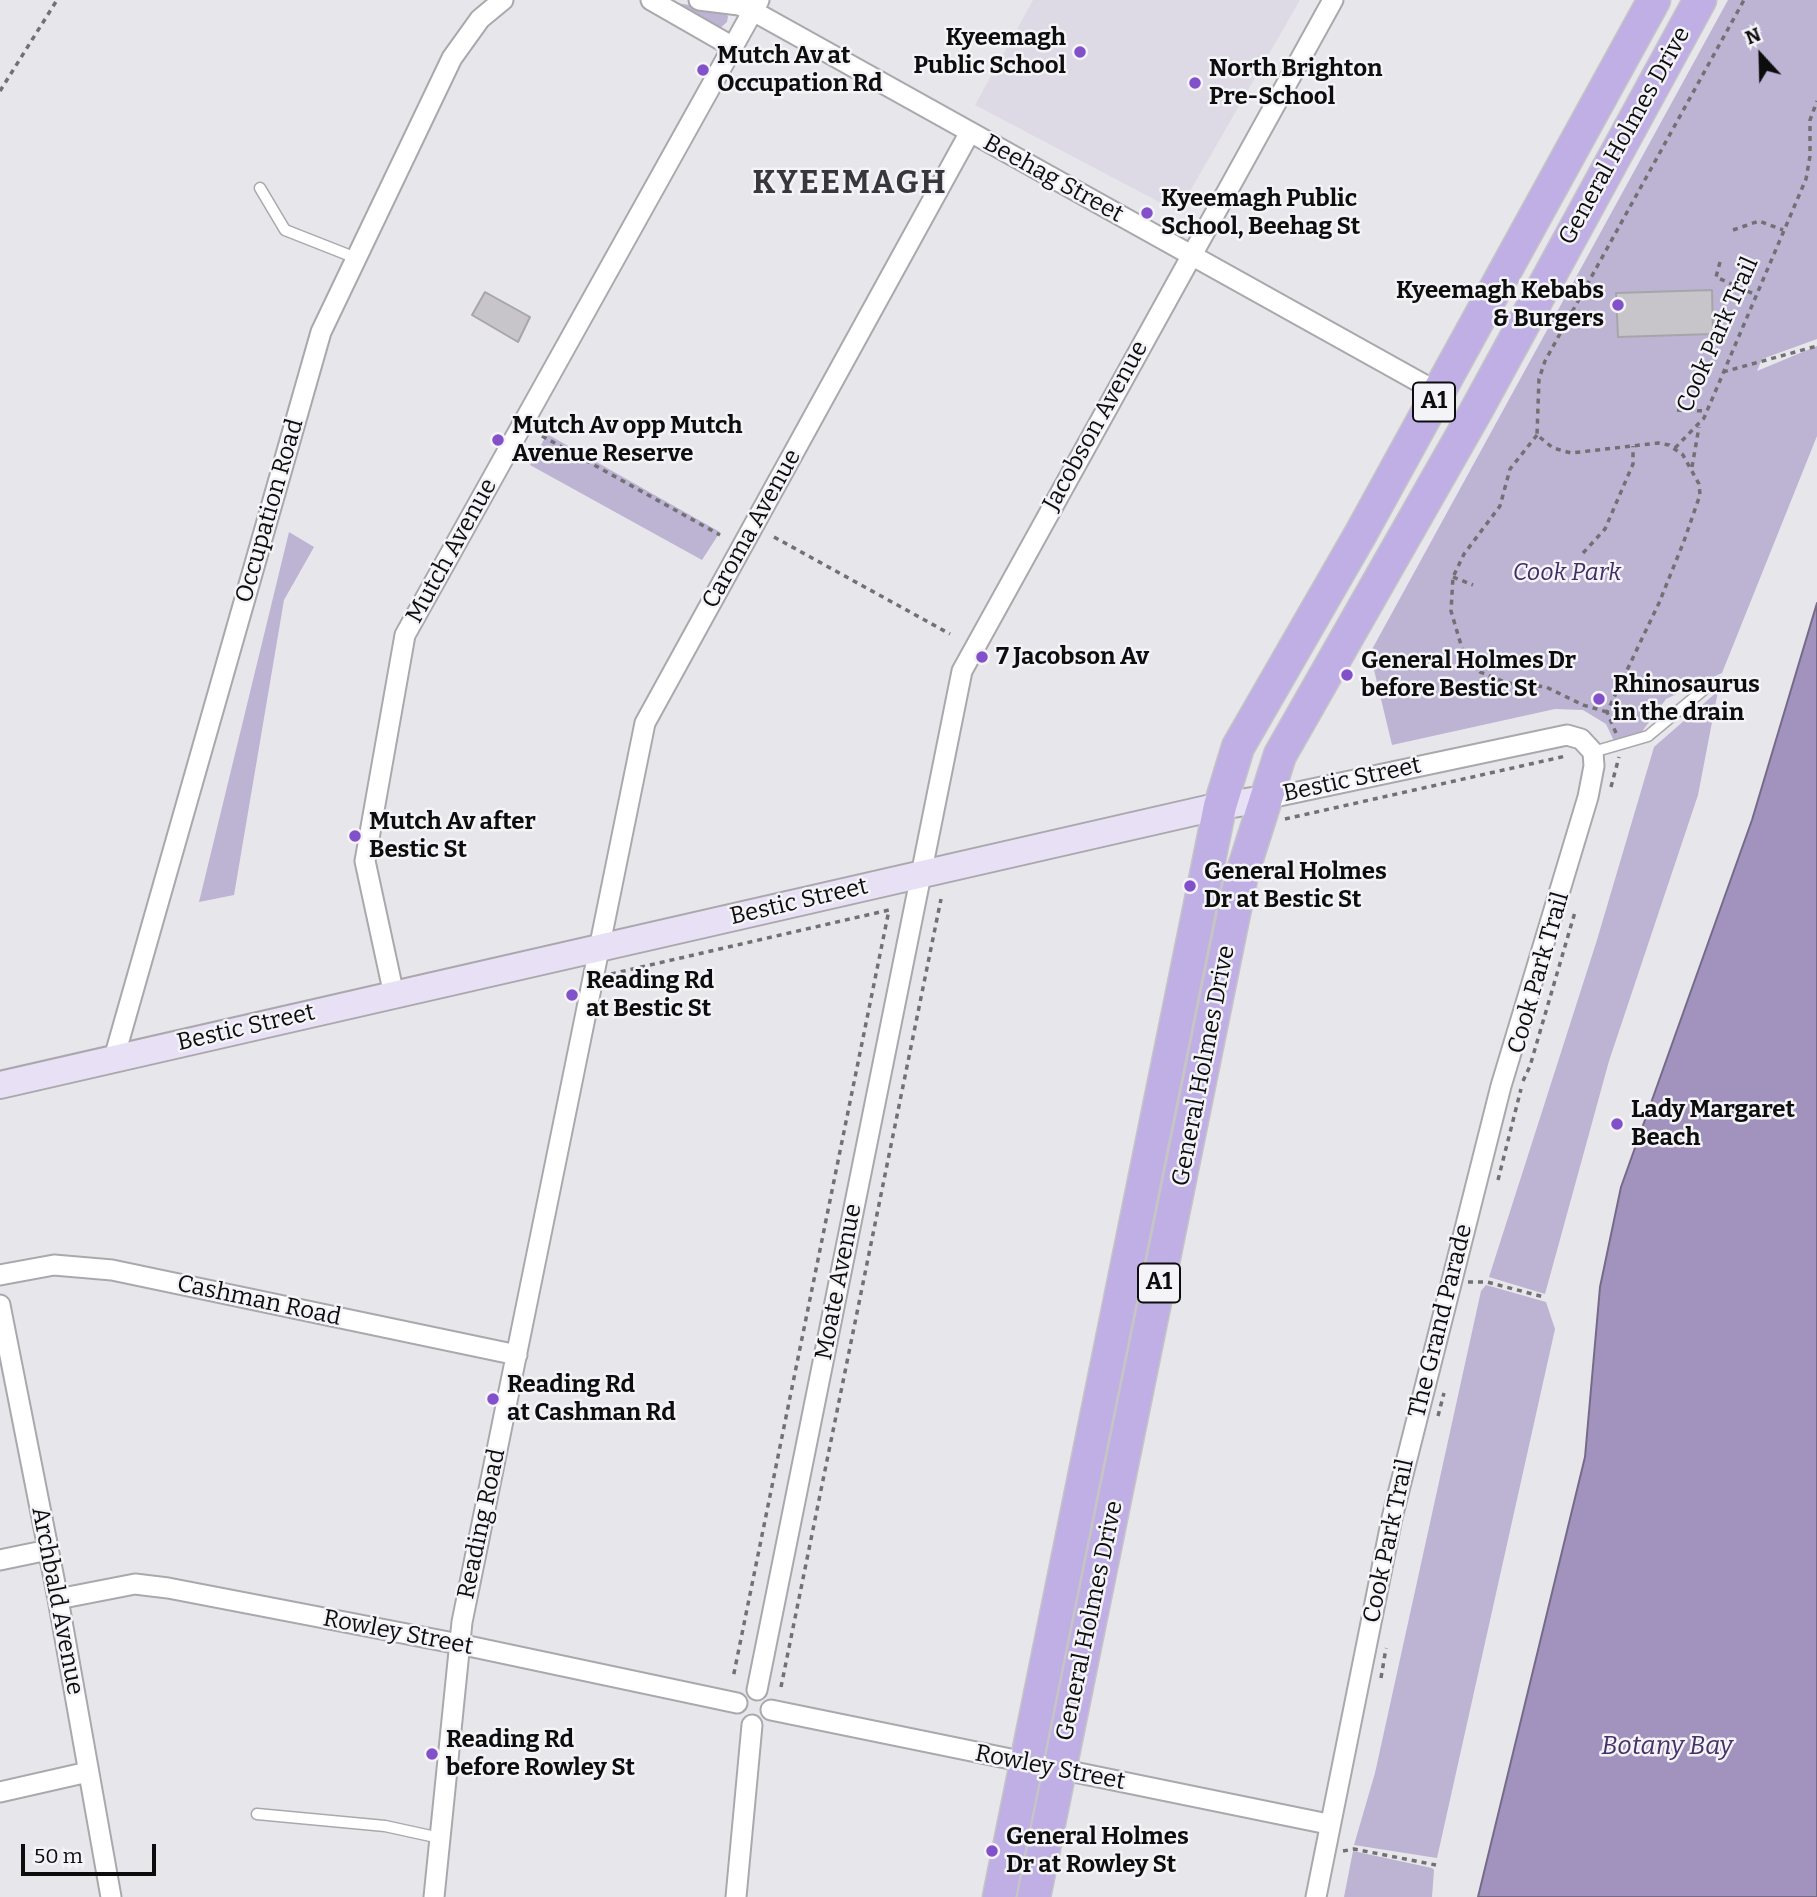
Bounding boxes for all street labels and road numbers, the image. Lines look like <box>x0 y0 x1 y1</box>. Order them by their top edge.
street label: General Holmes Drive <box>1553 22 1697 250</box>
street label: Beehag Street <box>978 129 1128 229</box>
street label: Cook Park Trail <box>1671 253 1765 417</box>
street label: Jacobson Avenue <box>1037 336 1155 516</box>
road number: A1 <box>1413 382 1455 422</box>
street label: Occupation Road <box>230 416 310 606</box>
street label: Caroma Avenue <box>696 445 808 613</box>
street label: Mutch Avenue <box>400 474 504 628</box>
street label: Bestic Street <box>1280 751 1424 809</box>
street label: Bestic Street <box>727 872 871 932</box>
street label: Cook Park Trail <box>1502 889 1576 1057</box>
street label: General Holmes Drive <box>1167 943 1241 1189</box>
street label: Bestic Street <box>174 998 318 1058</box>
street label: Moate Avenue <box>810 1201 868 1363</box>
street label: The Grand Parade <box>1403 1221 1479 1421</box>
road number: A1 <box>1138 1264 1180 1302</box>
street label: Cashman Road <box>174 1270 344 1332</box>
street label: Reading Road <box>452 1446 512 1602</box>
street label: Cook Park Trail <box>1358 1456 1420 1626</box>
street label: General Holmes Drive <box>1050 1498 1130 1744</box>
street label: Archbald Avenue <box>25 1505 89 1697</box>
street label: Rowley Street <box>320 1604 476 1662</box>
street label: Rowley Street <box>972 1739 1128 1797</box>

